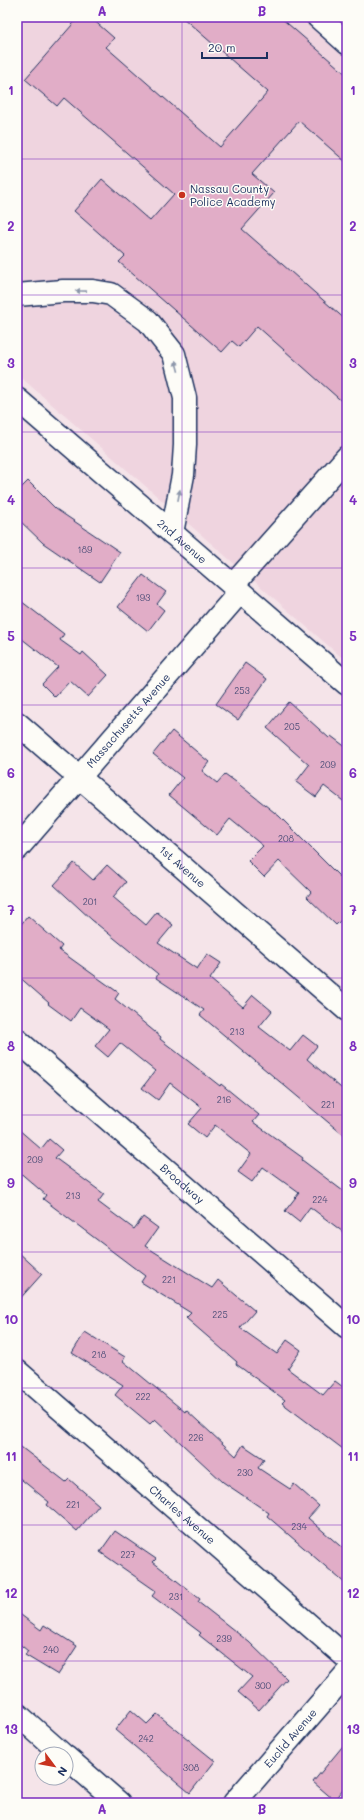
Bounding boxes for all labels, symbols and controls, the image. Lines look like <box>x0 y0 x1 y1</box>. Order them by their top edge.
text: A <box>97 2 107 19</box>
text: B <box>258 2 267 19</box>
scale bar <box>202 34 267 60</box>
text: 20 m <box>208 39 236 55</box>
text: 1 <box>8 81 14 98</box>
text: 1 <box>350 81 356 98</box>
place label: Nassau County Police Academy <box>190 181 276 209</box>
marker: Nassau County Police Academy <box>177 190 187 200</box>
text: 2 <box>7 217 15 234</box>
text: 2 <box>349 217 357 234</box>
one-way arrow <box>74 288 87 294</box>
text: 3 <box>7 354 15 371</box>
text: 3 <box>349 354 357 371</box>
one-way arrow <box>174 360 180 372</box>
one-way arrow <box>177 488 183 501</box>
text: 4 <box>7 491 15 508</box>
text: 4 <box>349 491 357 508</box>
street label: 2nd Avenue <box>154 516 210 567</box>
house number: 189 <box>78 544 93 555</box>
house number: 193 <box>136 592 150 603</box>
text: 5 <box>7 627 15 644</box>
text: 5 <box>349 627 357 644</box>
street label: Massachusetts Avenue <box>83 670 173 771</box>
house number: 253 <box>234 685 250 696</box>
house number: 205 <box>284 721 300 732</box>
house number: 209 <box>320 759 337 770</box>
text: 6 <box>7 764 15 781</box>
text: 6 <box>349 764 357 781</box>
house number: 208 <box>278 833 295 844</box>
street label: 1st Avenue <box>156 842 209 891</box>
house number: 201 <box>83 896 97 907</box>
text: 7 <box>7 901 15 918</box>
text: 7 <box>349 901 357 918</box>
house number: 213 <box>230 1026 244 1037</box>
text: 8 <box>7 1037 15 1054</box>
text: 8 <box>349 1037 357 1054</box>
house number: 216 <box>217 1094 231 1105</box>
house number: 221 <box>321 1099 335 1110</box>
house number: 209 <box>27 1154 44 1165</box>
street label: Broadway <box>157 1160 208 1207</box>
text: 9 <box>7 1174 15 1191</box>
text: 9 <box>349 1174 357 1191</box>
house number: 213 <box>66 1190 80 1201</box>
house number: 224 <box>312 1194 328 1205</box>
house number: 221 <box>162 1274 176 1285</box>
house number: 225 <box>212 1309 228 1320</box>
text: 10 <box>4 1310 18 1327</box>
text: 10 <box>346 1310 360 1327</box>
house number: 218 <box>92 1349 107 1360</box>
house number: 222 <box>135 1391 151 1402</box>
house number: 226 <box>188 1432 204 1443</box>
text: 11 <box>5 1447 17 1464</box>
text: 11 <box>347 1447 359 1464</box>
house number: 230 <box>237 1467 253 1478</box>
street label: Charles Avenue <box>146 1481 219 1547</box>
house number: 221 <box>66 1499 80 1510</box>
house number: 234 <box>291 1521 307 1532</box>
house number: 227 <box>120 1549 136 1560</box>
text: 12 <box>4 1584 18 1601</box>
text: 12 <box>346 1584 360 1601</box>
house number: 231 <box>169 1591 183 1602</box>
house number: 239 <box>216 1633 232 1644</box>
house number: 240 <box>43 1644 59 1655</box>
house number: 300 <box>255 1680 272 1691</box>
street label: Euclid Avenue <box>260 1705 320 1770</box>
text: 13 <box>4 1720 18 1737</box>
text: 13 <box>346 1720 360 1737</box>
house number: 242 <box>138 1733 154 1744</box>
north arrow <box>34 1746 74 1786</box>
house number: 308 <box>183 1762 200 1773</box>
text: N <box>54 1764 71 1779</box>
text: A <box>97 1800 107 1817</box>
text: B <box>258 1800 267 1817</box>

